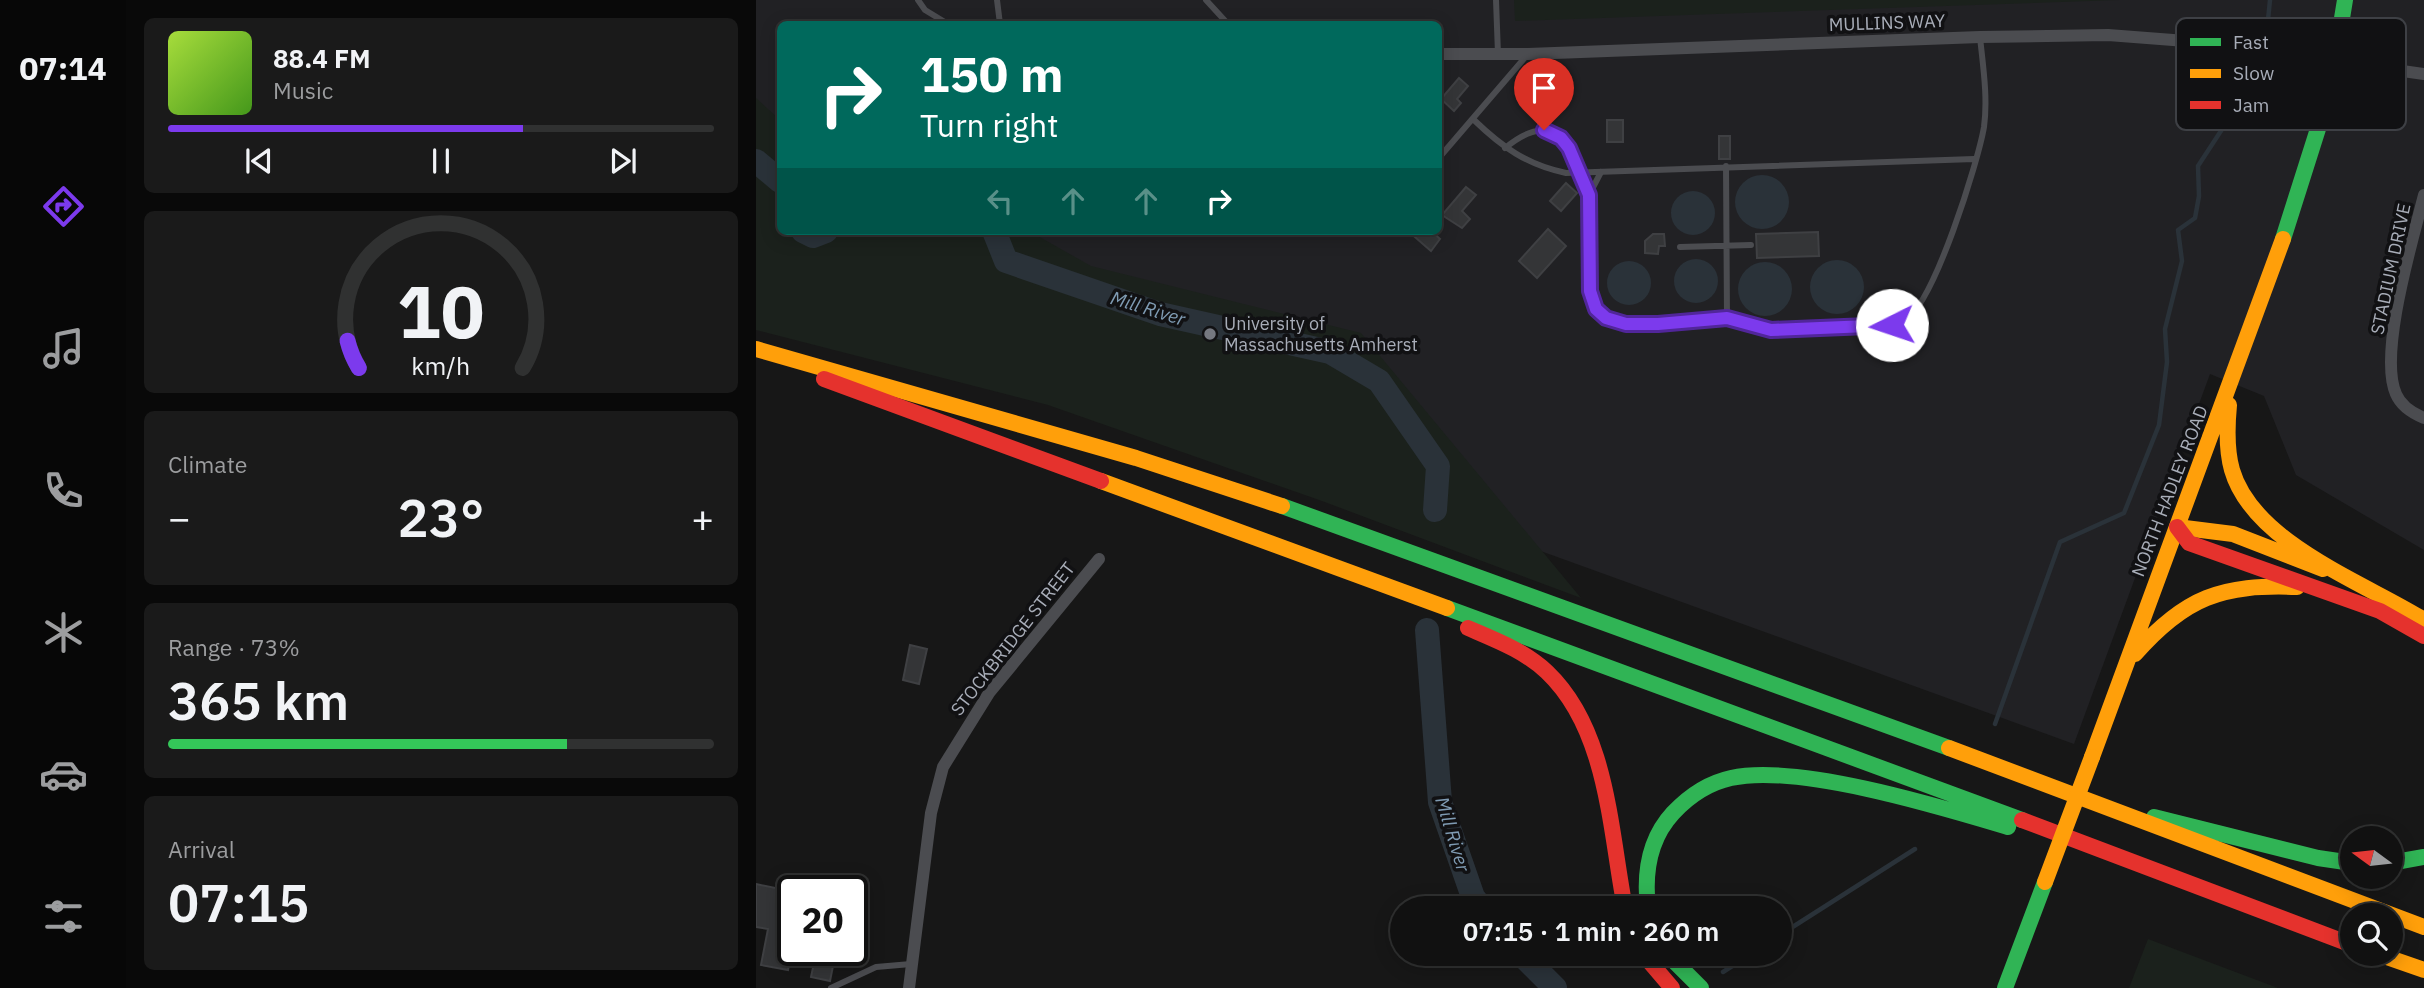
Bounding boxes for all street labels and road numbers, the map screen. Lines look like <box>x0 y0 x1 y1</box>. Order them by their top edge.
street label: MULLINS WAY <box>1828 9 1946 36</box>
street label: STADIUM DRIVE <box>2365 201 2416 337</box>
street label: NORTH HADLEY ROAD <box>2126 402 2213 580</box>
street label: STOCKBRIDGE STREET <box>945 557 1080 720</box>

